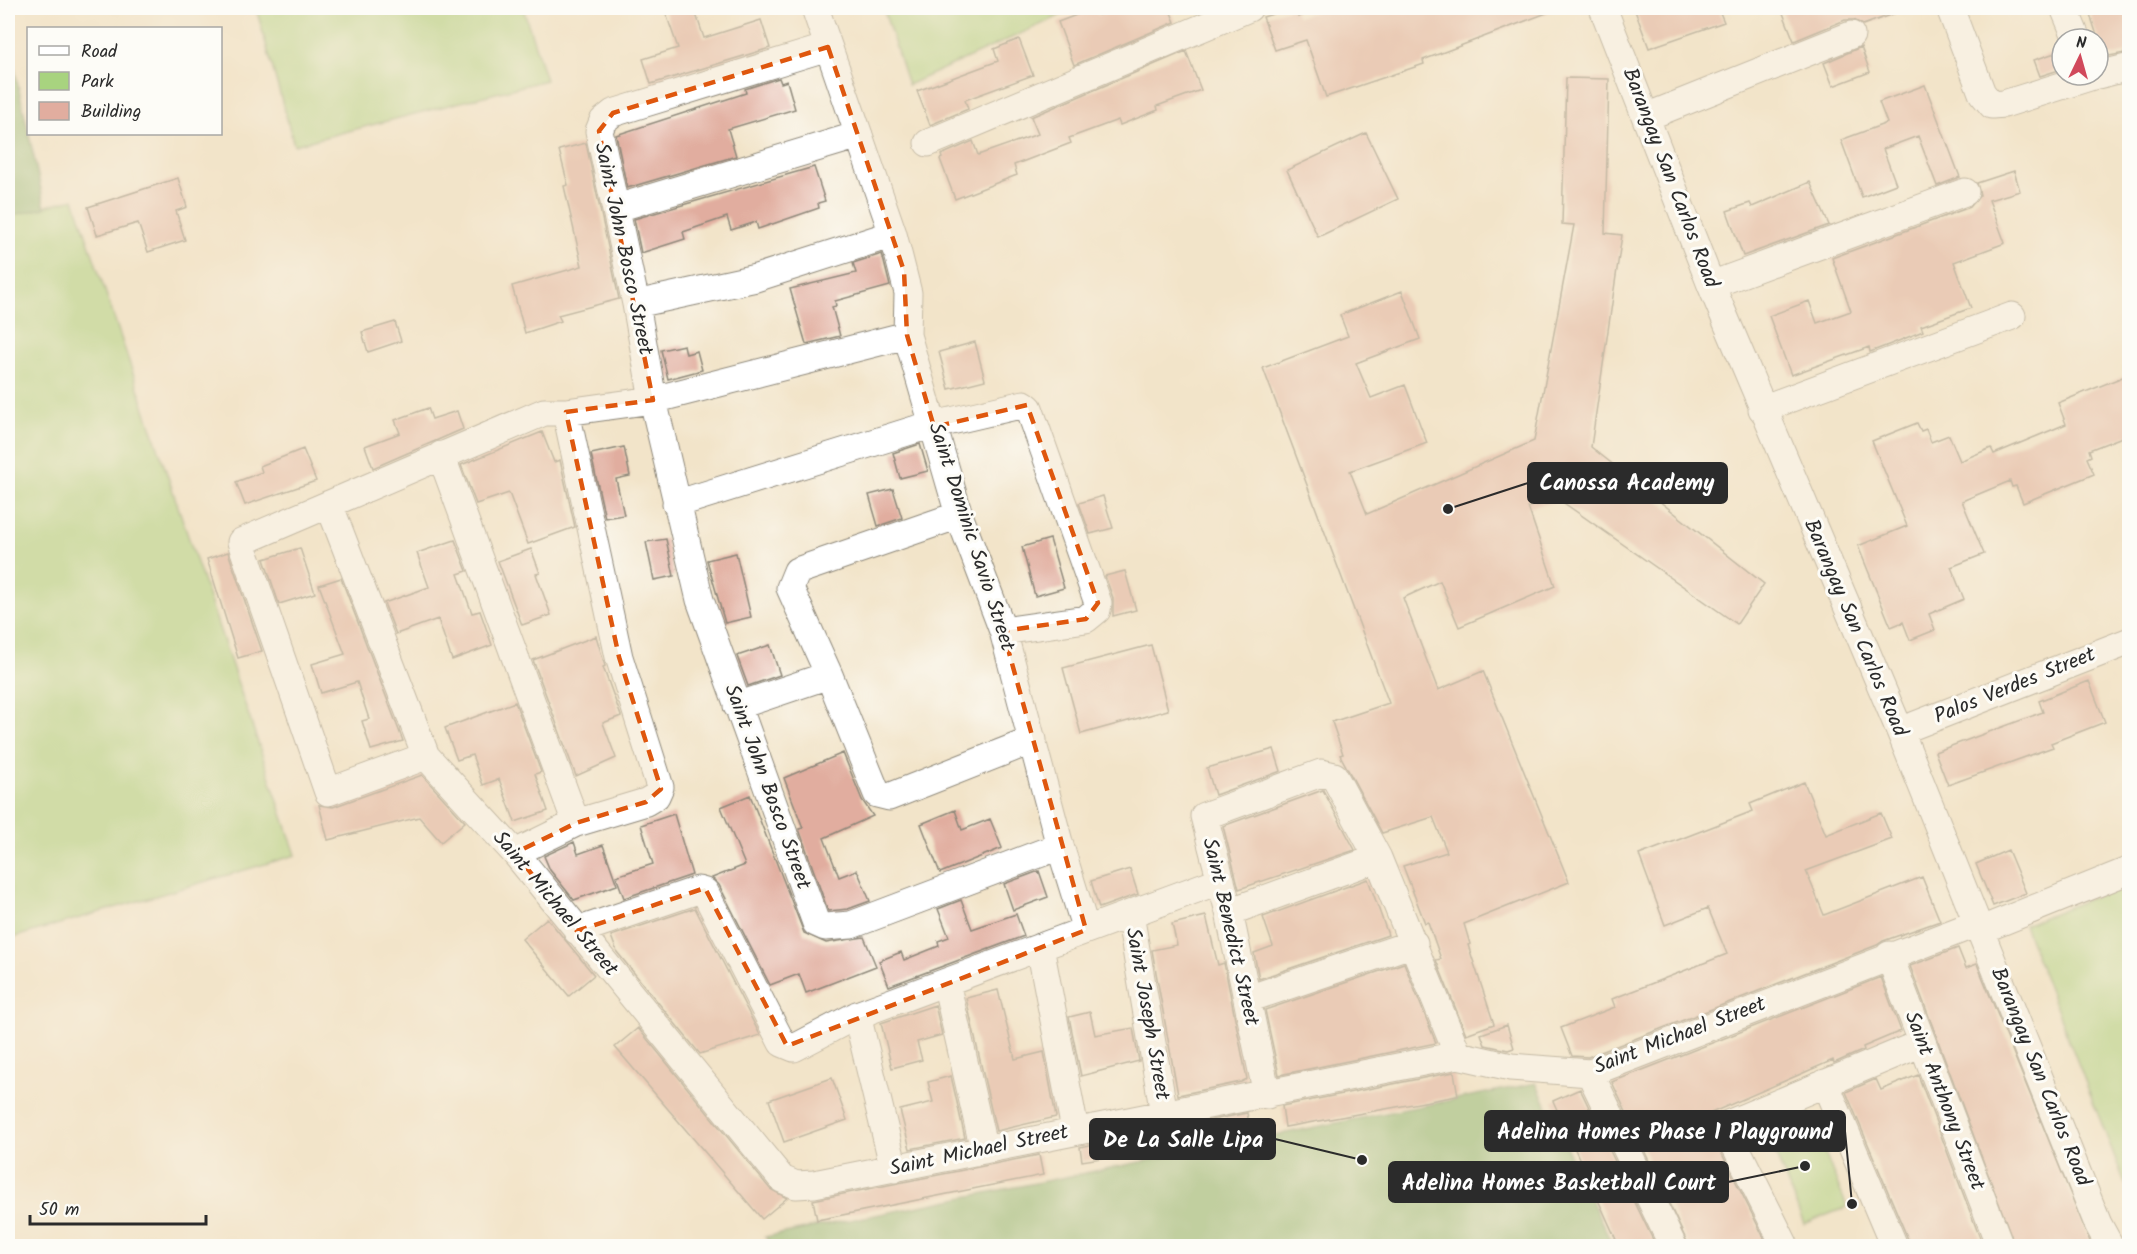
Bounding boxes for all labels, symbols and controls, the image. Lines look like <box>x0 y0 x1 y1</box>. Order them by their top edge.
legend <box>27 27 222 135</box>
north arrow <box>2050 27 2110 87</box>
text: N <box>2075 31 2087 56</box>
text: Road <box>81 38 118 67</box>
street label: Barangay San Carlos Road <box>1613 63 1727 293</box>
text: Park <box>81 68 114 97</box>
text: Building <box>81 98 141 127</box>
street label: Saint John Bosco Street <box>584 140 662 359</box>
street label: Saint Dominic Savio Street <box>918 418 1024 656</box>
callout: Canossa Academy <box>1528 463 1727 503</box>
text: Canossa Academy <box>1539 467 1715 502</box>
street label: Barangay San Carlos Road <box>1794 514 1916 742</box>
street label: Palos Verdes Street <box>1929 638 2101 733</box>
street label: Saint John Bosco Street <box>715 680 820 895</box>
street label: Saint Michael Street <box>484 824 627 985</box>
street label: Saint Benedict Street <box>1192 835 1268 1030</box>
street label: Saint Joseph Street <box>1116 925 1179 1104</box>
street label: Barangay San Carlos Road <box>1981 963 2099 1192</box>
street label: Saint Michael Street <box>1589 988 1772 1084</box>
street label: Saint Anthony Street <box>1895 1007 1994 1196</box>
callout: Adelina Homes Phase 1 Playground <box>1485 1111 1845 1151</box>
street label: Saint Michael Street <box>887 1116 1072 1186</box>
text: Adelina Homes Phase 1 Playground <box>1497 1116 1834 1151</box>
callout: De La Salle Lipa <box>1090 1119 1275 1159</box>
text: De La Salle Lipa <box>1103 1124 1263 1159</box>
callout: Adelina Homes Basketball Court <box>1389 1162 1728 1202</box>
text: Adelina Homes Basketball Court <box>1402 1167 1717 1202</box>
scale bar <box>30 1188 206 1226</box>
text: 50 m <box>39 1196 79 1225</box>

